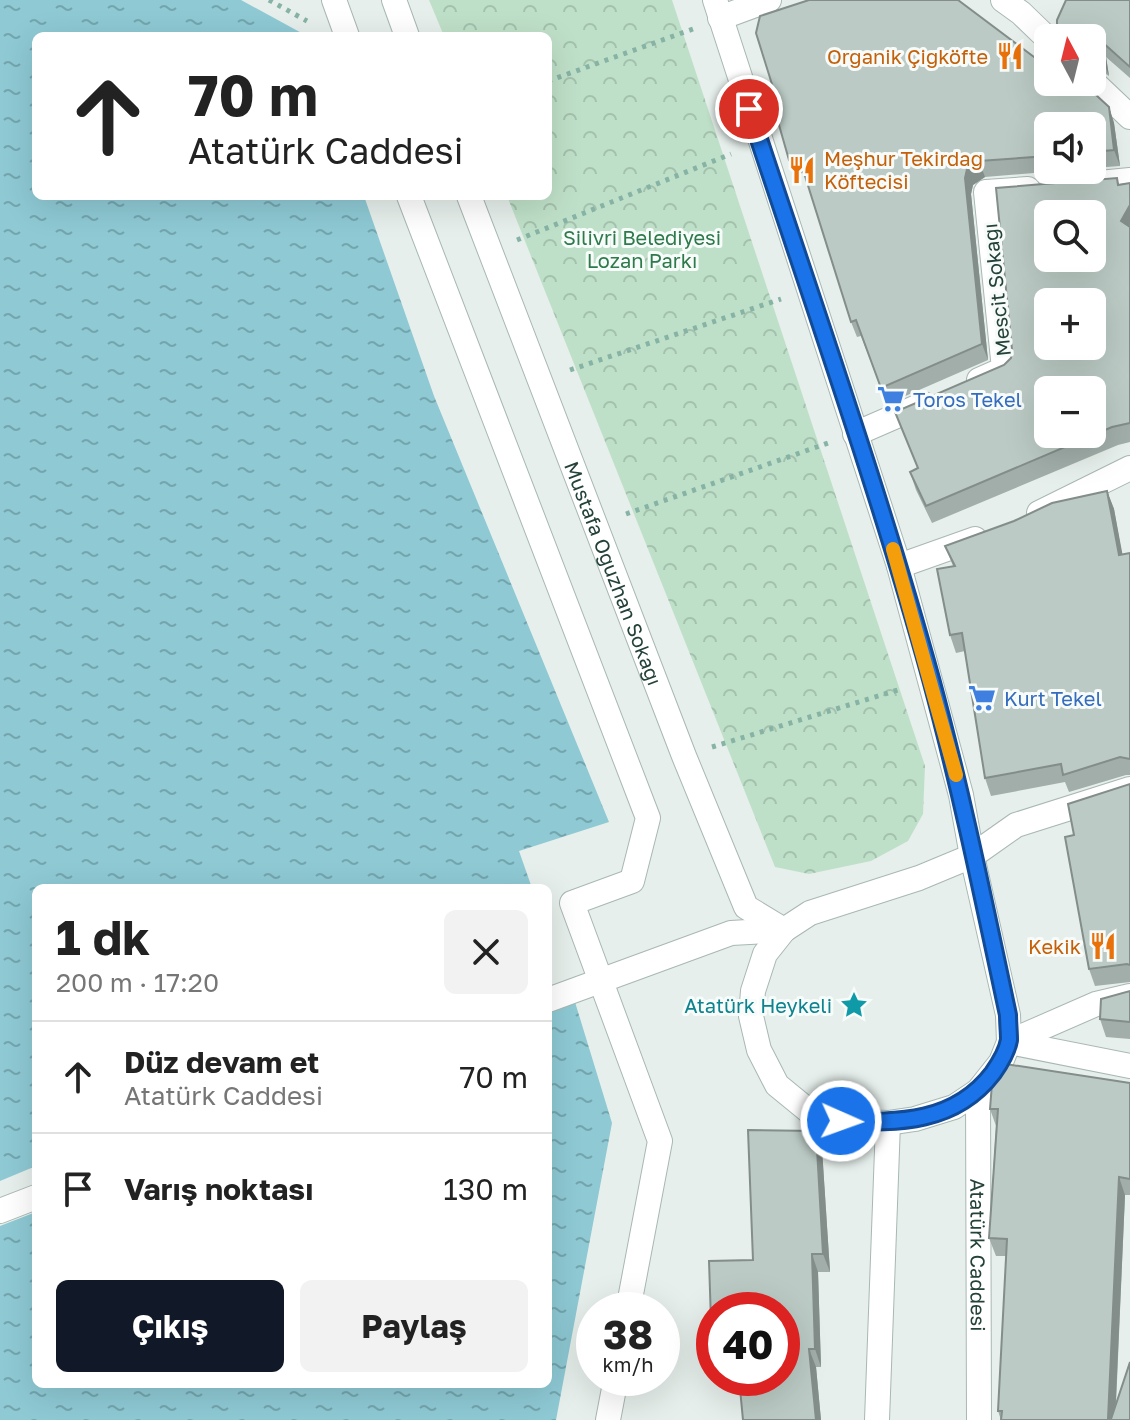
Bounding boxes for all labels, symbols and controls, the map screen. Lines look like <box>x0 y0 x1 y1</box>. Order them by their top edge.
north arrow <box>1034 24 1106 96</box>
map controls <box>1034 24 1106 448</box>
restaurant icon: Organik Çiğköfte <box>995 41 1025 71</box>
place label: Organik Çiğköfte <box>827 44 988 68</box>
text: 70 m <box>188 61 318 128</box>
icon: ahead <box>56 64 160 168</box>
pin <box>715 75 783 143</box>
icon: arrive <box>727 87 771 131</box>
button: sound <box>1034 112 1106 184</box>
text: Atatürk Caddesi <box>188 129 463 172</box>
place label: Meşhur Tekirdağ Köftecisi <box>824 146 983 193</box>
restaurant icon: Meşhur Tekirdağ Köftecisi <box>787 155 817 185</box>
button: search <box>1034 200 1106 272</box>
street label: Mescit Sokağı <box>977 222 1015 358</box>
park label: Silivri Belediyesi Lozan Parkı <box>563 225 721 272</box>
button: + <box>1034 288 1106 360</box>
button: − <box>1034 376 1106 448</box>
supermarket icon: Toros Tekel <box>876 384 906 414</box>
place label: Toros Tekel <box>913 387 1022 411</box>
street label: Mustafa Oğuzhan Sokağı <box>560 458 668 688</box>
supermarket icon: Kurt Tekel <box>967 683 997 713</box>
place label: Kurt Tekel <box>1004 686 1102 710</box>
text: 1 dk <box>56 908 150 966</box>
button: close <box>444 910 528 994</box>
restaurant icon: Kekik <box>1088 931 1118 961</box>
place label: Kekik <box>1028 934 1081 958</box>
text: 200 m · 17:20 <box>56 967 219 998</box>
place icon: Atatürk Heykeli <box>839 990 869 1020</box>
place label: Atatürk Heykeli <box>684 993 832 1017</box>
text: Düz devam et <box>124 1044 319 1080</box>
icon: ahead <box>56 1055 100 1099</box>
text: 70 m <box>459 1059 528 1095</box>
position arrow <box>799 1079 883 1163</box>
text: Atatürk Caddesi <box>124 1080 323 1111</box>
icon: arrive <box>56 1167 100 1211</box>
text: Varış noktası <box>124 1171 313 1207</box>
text: 130 m <box>443 1171 528 1207</box>
street label: Atatürk Caddesi <box>966 1178 991 1332</box>
button: Çıkış <box>56 1280 284 1372</box>
button: Paylaş <box>300 1280 528 1372</box>
speed limit sign: 40 <box>696 1292 800 1396</box>
text: 38 <box>603 1310 653 1358</box>
text: km/h <box>603 1352 653 1376</box>

